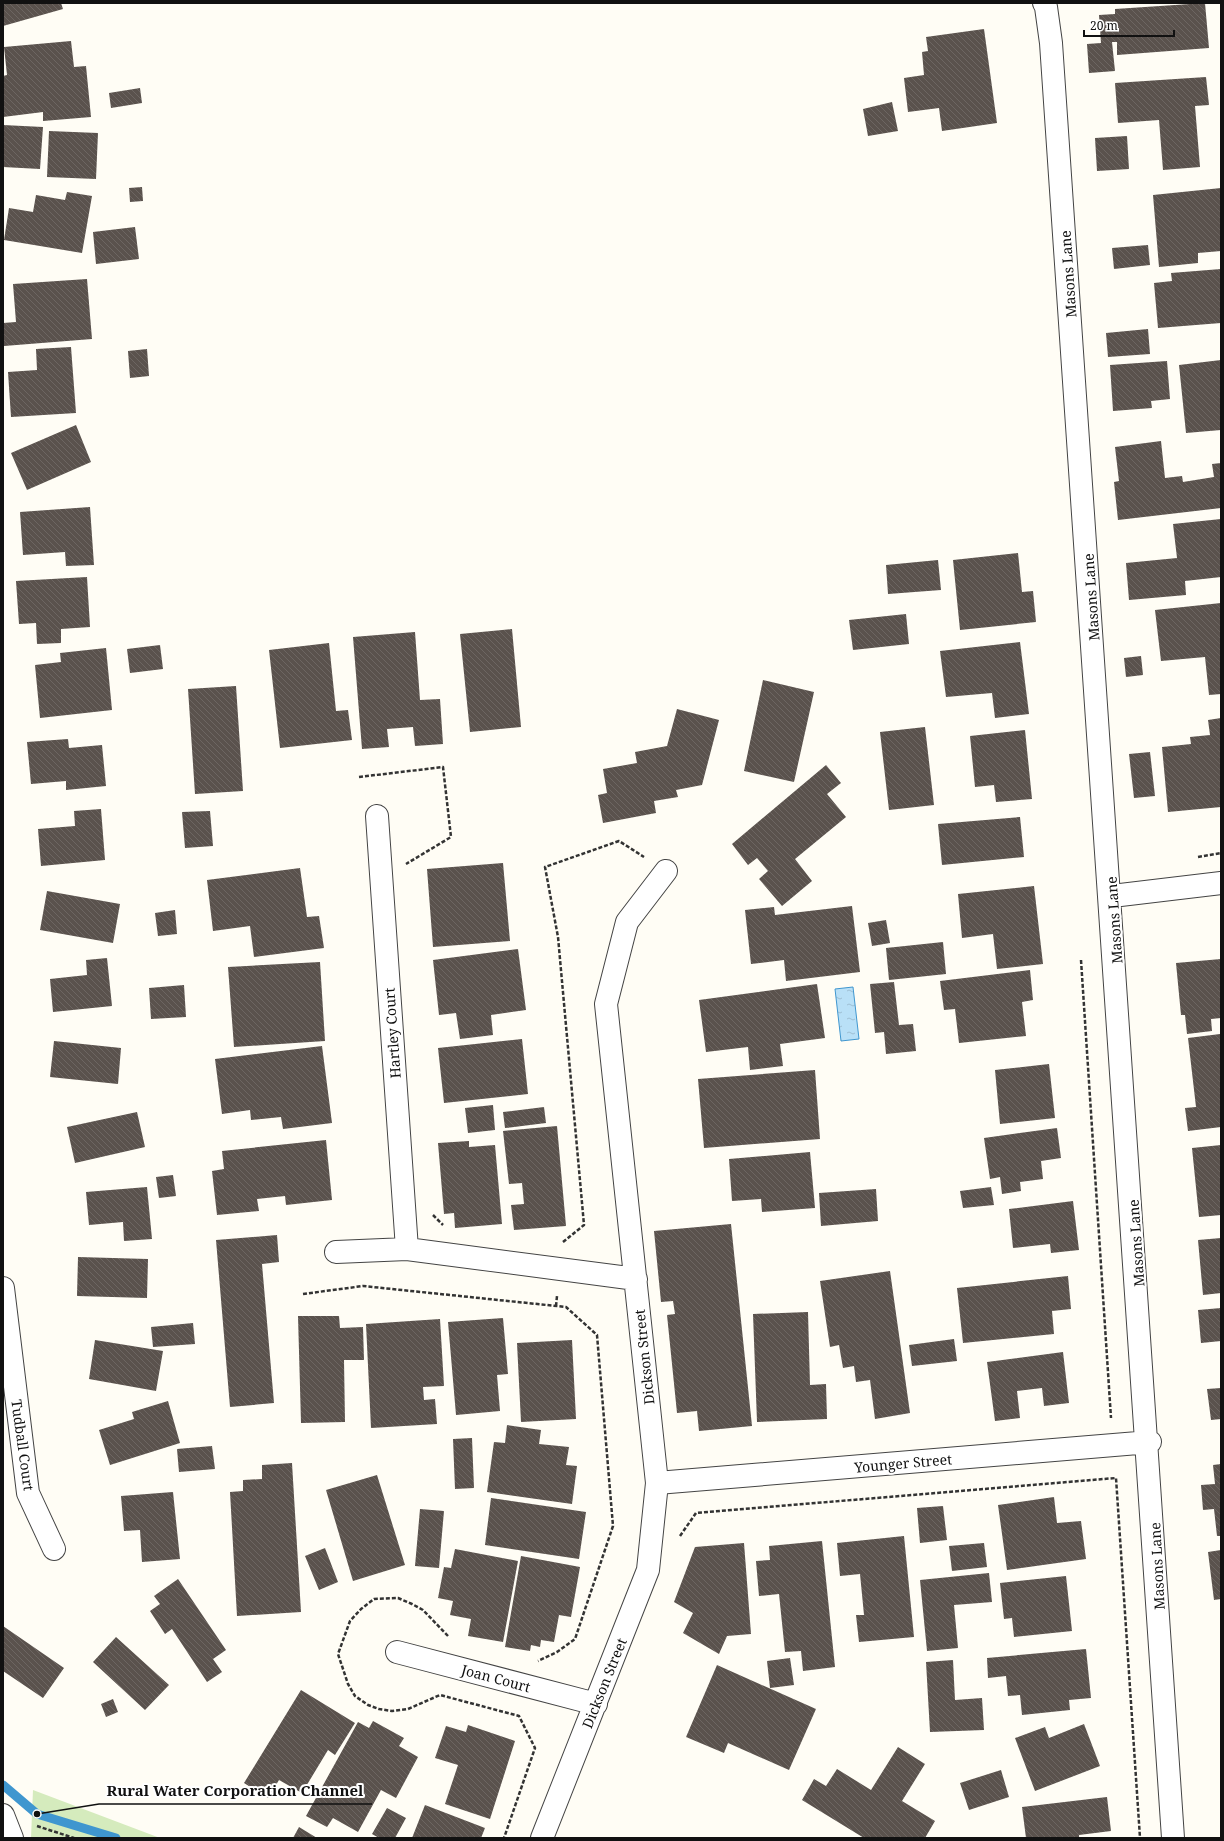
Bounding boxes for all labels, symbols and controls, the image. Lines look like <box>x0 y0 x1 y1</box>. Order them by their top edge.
scale bar <box>1084 12 1174 38</box>
text: 20 m <box>1090 17 1118 34</box>
street label: Masons Lane <box>1055 230 1081 318</box>
street label: Masons Lane <box>1078 553 1104 641</box>
street label: Masons Lane <box>1101 876 1127 964</box>
street label: Hartley Court <box>379 987 405 1079</box>
street label: Masons Lane <box>1123 1199 1149 1287</box>
street label: Dickson Street <box>630 1308 658 1406</box>
street label: Tudball Court <box>7 1398 39 1492</box>
street label: Younger Street <box>852 1449 953 1477</box>
street label: Masons Lane <box>1145 1522 1169 1610</box>
street label: Dickson Street <box>577 1635 631 1731</box>
street label: Joan Court <box>458 1659 533 1696</box>
callout: Rural Water Corporation Channel <box>99 1777 372 1804</box>
text: Rural Water Corporation Channel <box>107 1780 364 1800</box>

